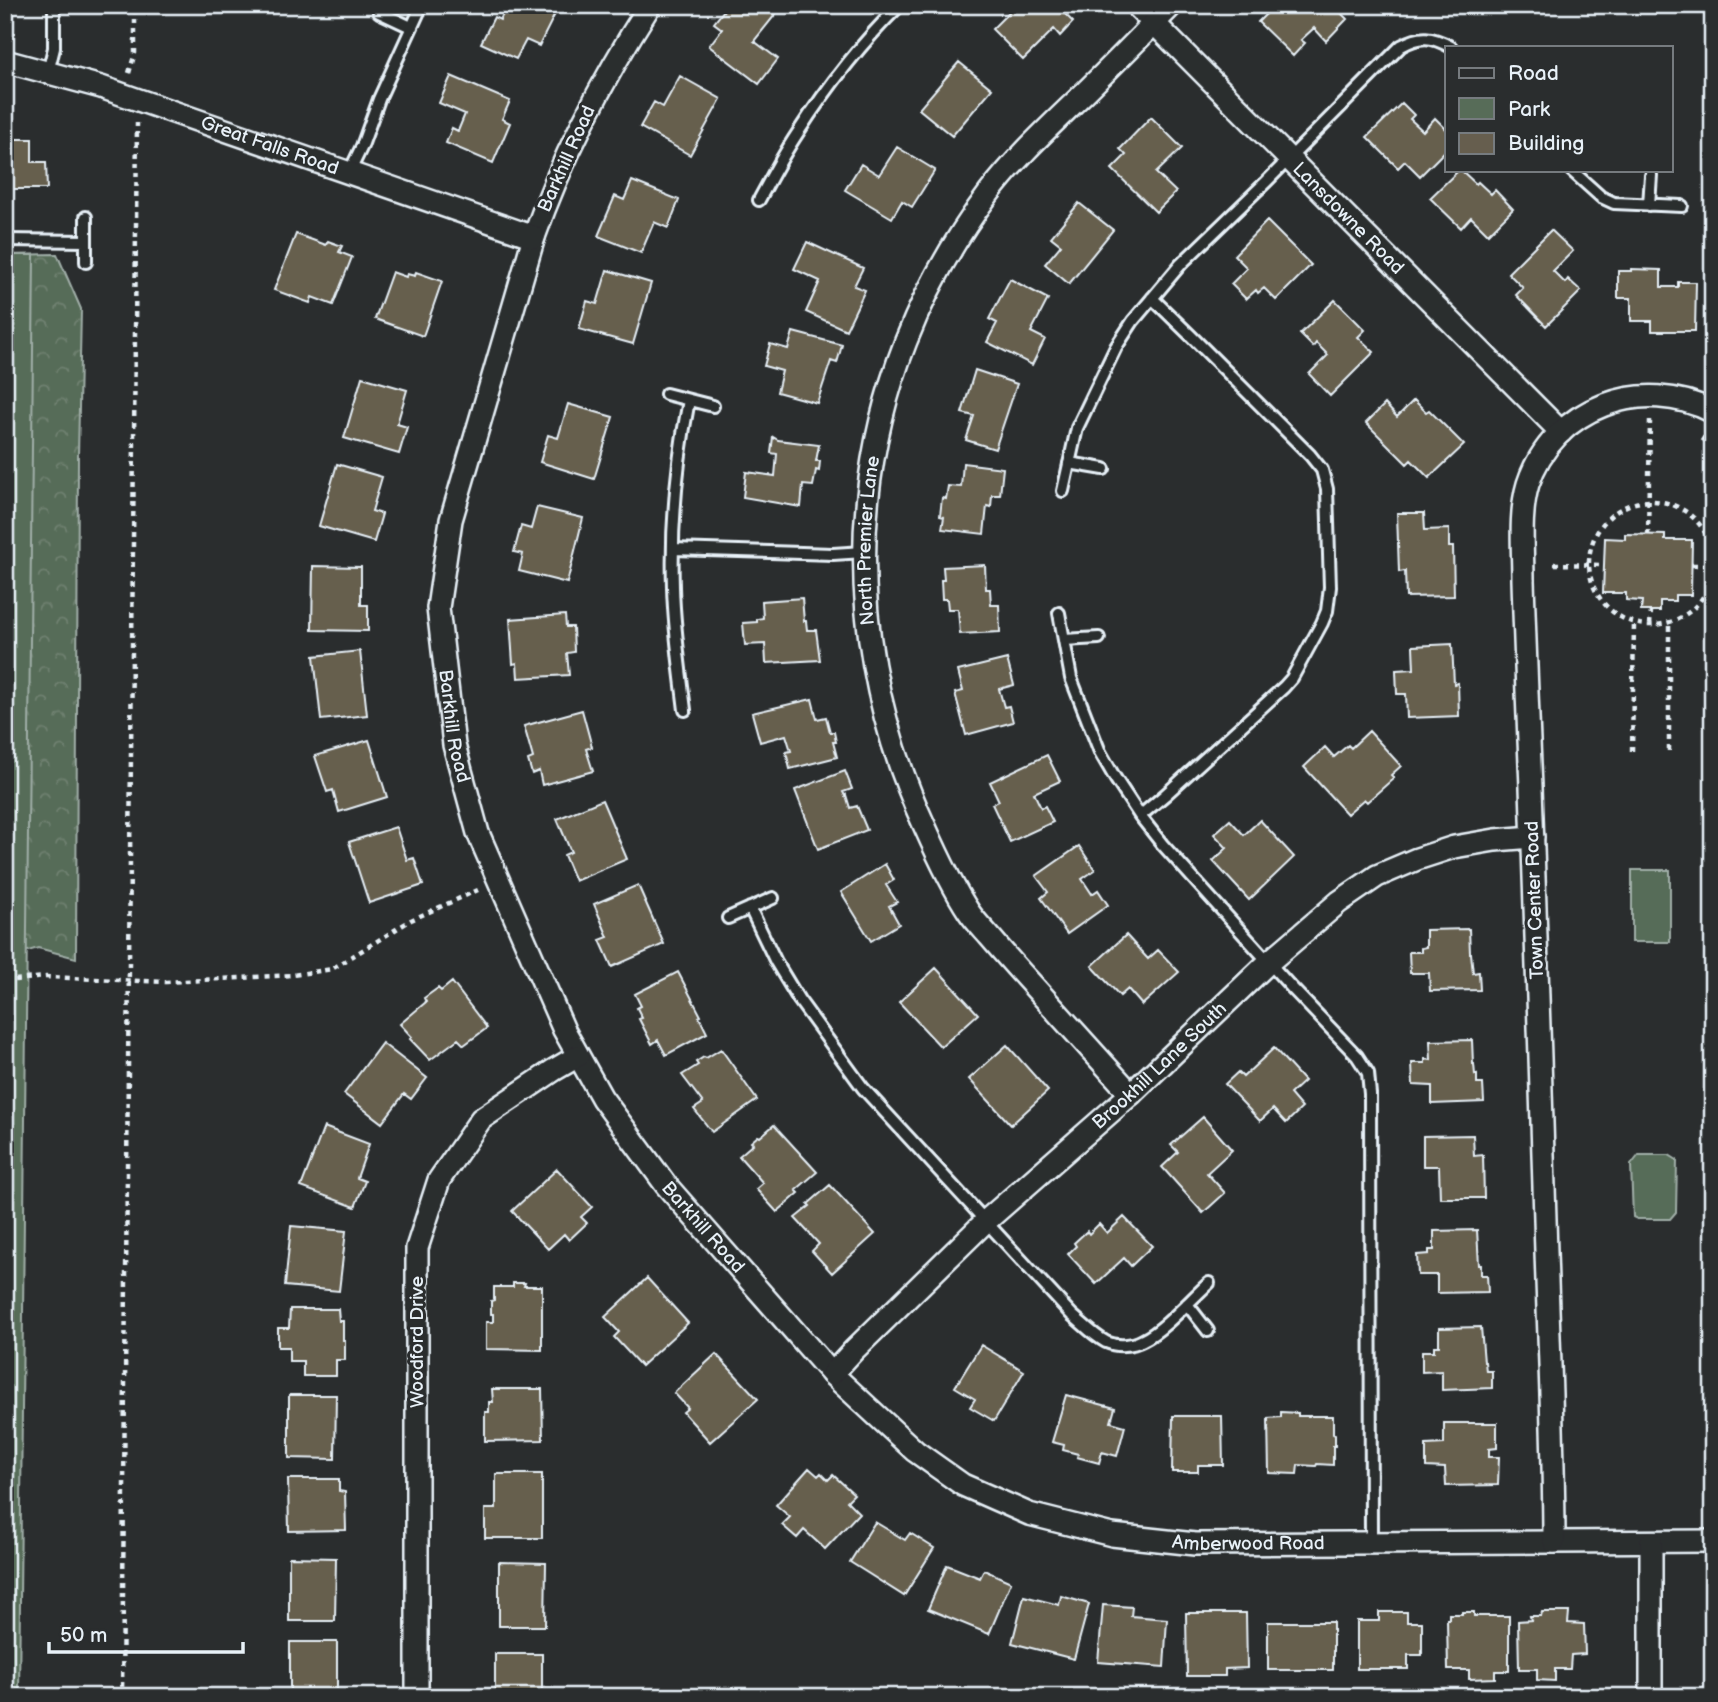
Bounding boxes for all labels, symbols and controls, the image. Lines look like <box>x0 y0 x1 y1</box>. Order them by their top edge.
legend <box>1445 46 1672 172</box>
text: Road <box>1508 61 1559 86</box>
text: Park <box>1508 97 1551 122</box>
street label: Barkhill Road <box>533 102 601 216</box>
street label: Great Falls Road <box>198 111 342 180</box>
text: Building <box>1508 131 1584 156</box>
street label: Lansdowne Road <box>1288 158 1409 279</box>
street label: North Premier Lane <box>853 454 885 626</box>
street label: Barkhill Road <box>434 668 475 785</box>
street label: Town Center Road <box>1521 820 1549 980</box>
street label: Brookhill Lane South <box>1087 997 1232 1134</box>
street label: Barkhill Road <box>657 1177 749 1278</box>
street label: Woodford Drive <box>406 1276 429 1408</box>
street label: Amberwood Road <box>1171 1530 1325 1556</box>
scale bar <box>49 1611 243 1655</box>
text: 50 m <box>60 1623 107 1648</box>

